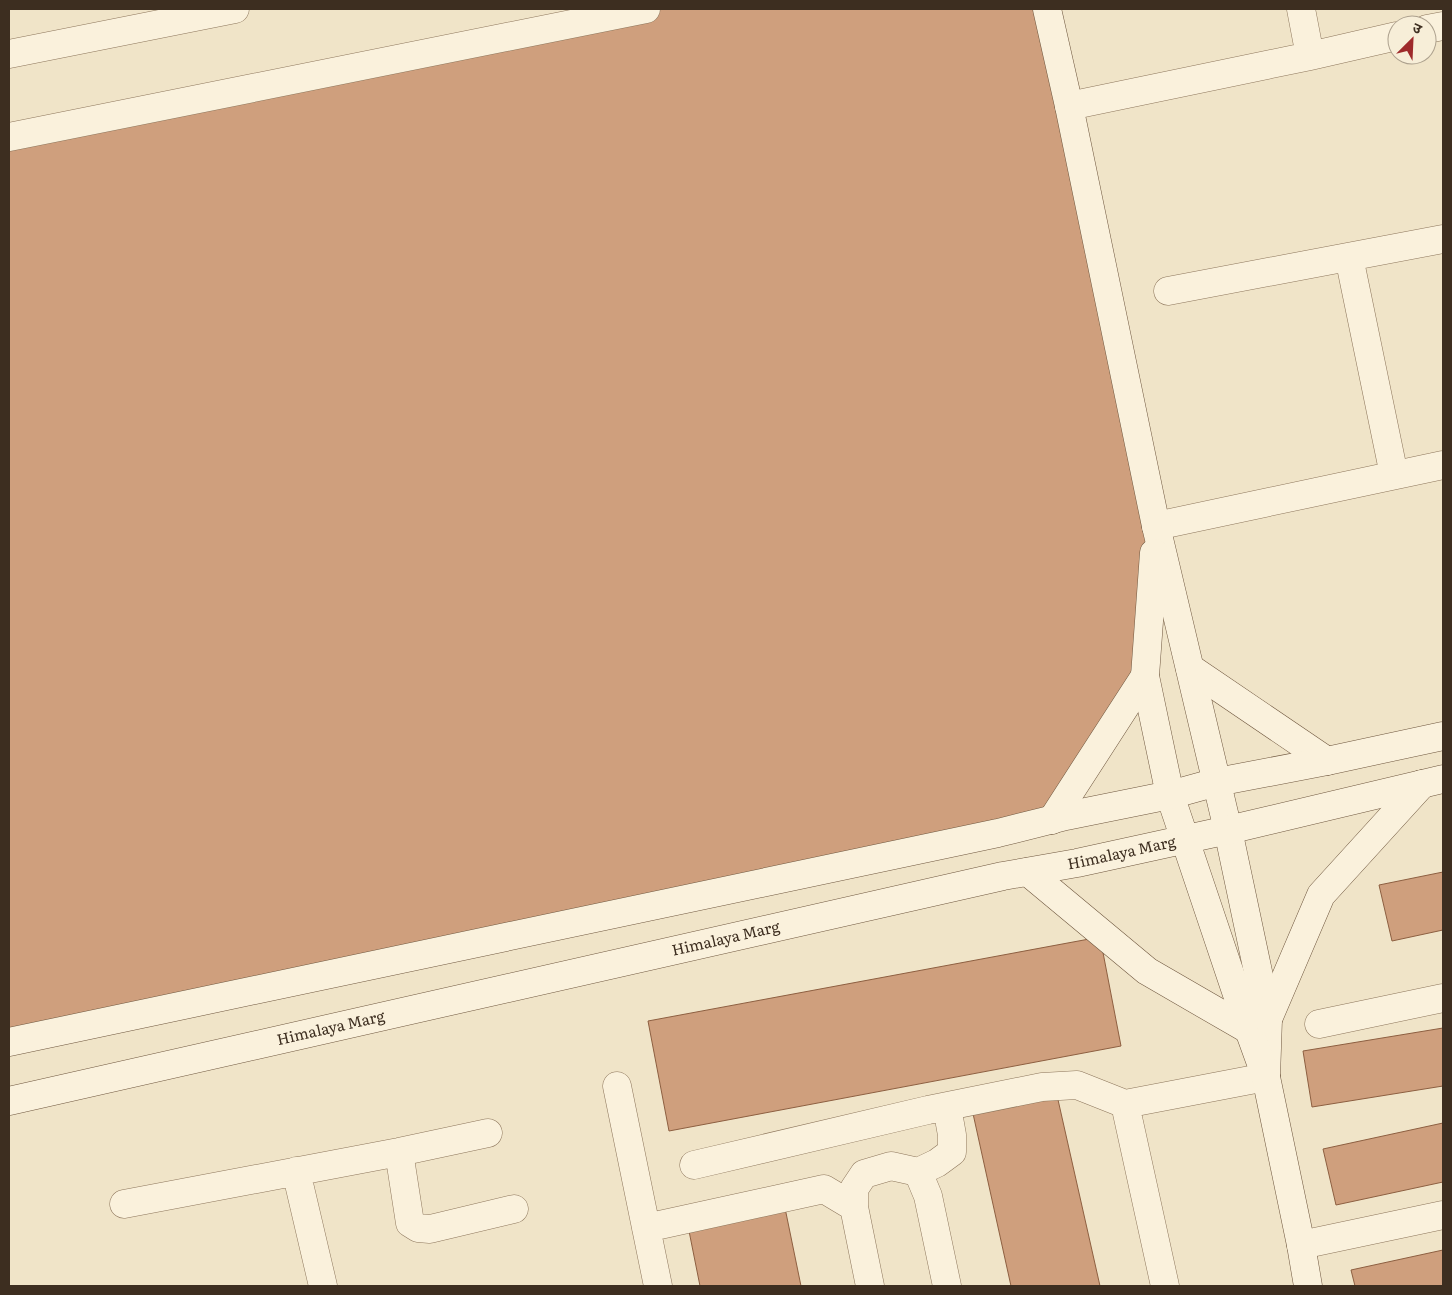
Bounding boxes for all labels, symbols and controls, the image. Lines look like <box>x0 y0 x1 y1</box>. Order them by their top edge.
north arrow <box>1387 15 1437 65</box>
text: उ <box>1410 16 1426 38</box>
street label: Himalaya Marg <box>1065 829 1178 874</box>
street label: Himalaya Marg <box>669 914 782 961</box>
street label: Himalaya Marg <box>274 1003 387 1050</box>

